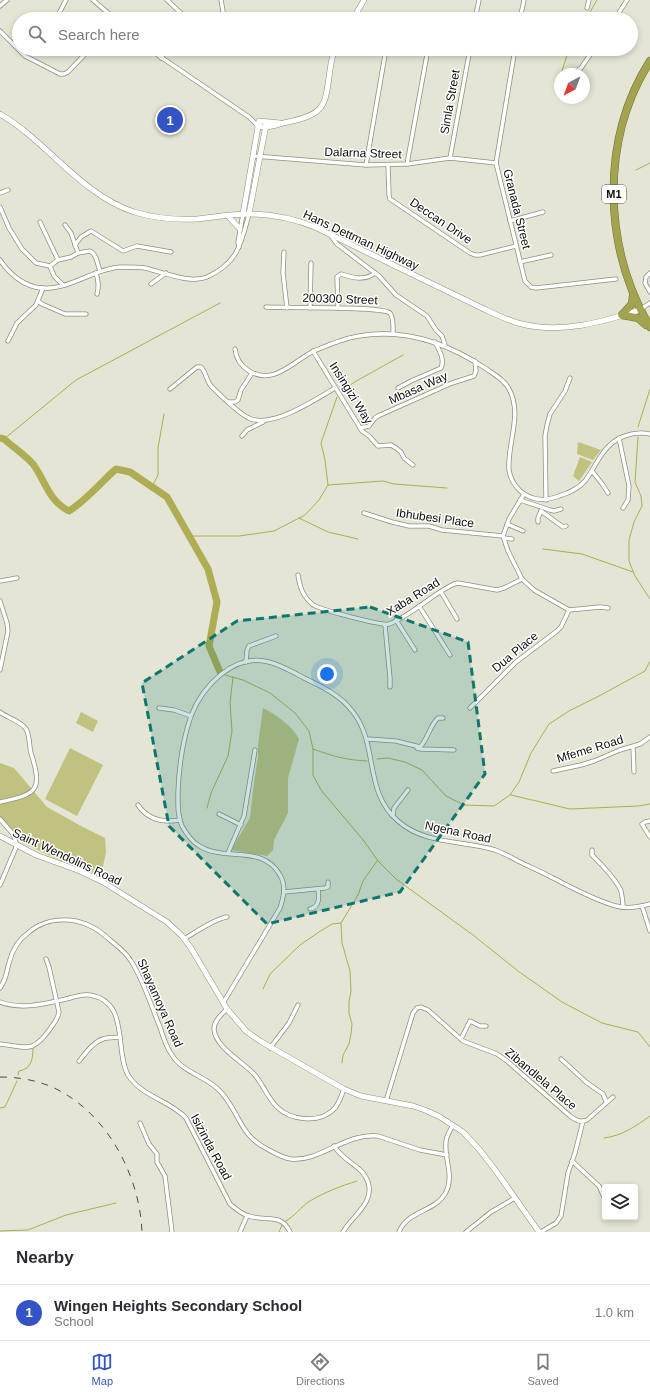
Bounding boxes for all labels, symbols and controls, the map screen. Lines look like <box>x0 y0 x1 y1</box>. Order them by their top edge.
search box <box>12 12 638 56</box>
icon: search <box>26 23 48 45</box>
text: Search here <box>58 26 140 43</box>
street label: Simla Street <box>437 68 463 135</box>
north arrow <box>554 68 590 104</box>
pin: 1 <box>157 105 183 135</box>
street label: Dalarna Street <box>324 145 403 161</box>
street label: Granada Street <box>500 167 534 251</box>
road number: M1 <box>602 185 626 203</box>
street label: Deccan Drive <box>407 195 475 247</box>
street label: Hans Dettman Highway <box>301 207 421 273</box>
street label: 200300 Street <box>302 291 379 307</box>
street label: Insingizi Way <box>326 360 376 426</box>
street label: Mbasa Way <box>386 369 450 407</box>
street label: Ibhubesi Place <box>395 506 475 530</box>
street label: Xaba Road <box>384 575 442 619</box>
street label: Dua Place <box>489 629 541 675</box>
your location <box>317 664 337 684</box>
street label: Mfeme Road <box>555 732 625 766</box>
street label: Ngena Road <box>424 818 492 846</box>
street label: Saint Wendolins Road <box>10 826 124 888</box>
street label: Shayamoya Road <box>134 957 186 1049</box>
street label: Zibandlela Place <box>503 1045 580 1113</box>
street label: Isizinda Road <box>188 1112 234 1182</box>
map controls <box>602 1184 638 1220</box>
button: layers <box>602 1184 638 1220</box>
text: Nearby <box>16 1248 74 1267</box>
text: Wingen Heights Secondary School <box>54 1297 302 1314</box>
text: 1 <box>25 1305 33 1320</box>
text: 1.0 km <box>595 1305 634 1320</box>
text: School <box>54 1314 94 1329</box>
tab: Map <box>91 1351 113 1387</box>
tab: Directions <box>296 1351 345 1387</box>
tab: Saved <box>527 1351 559 1387</box>

